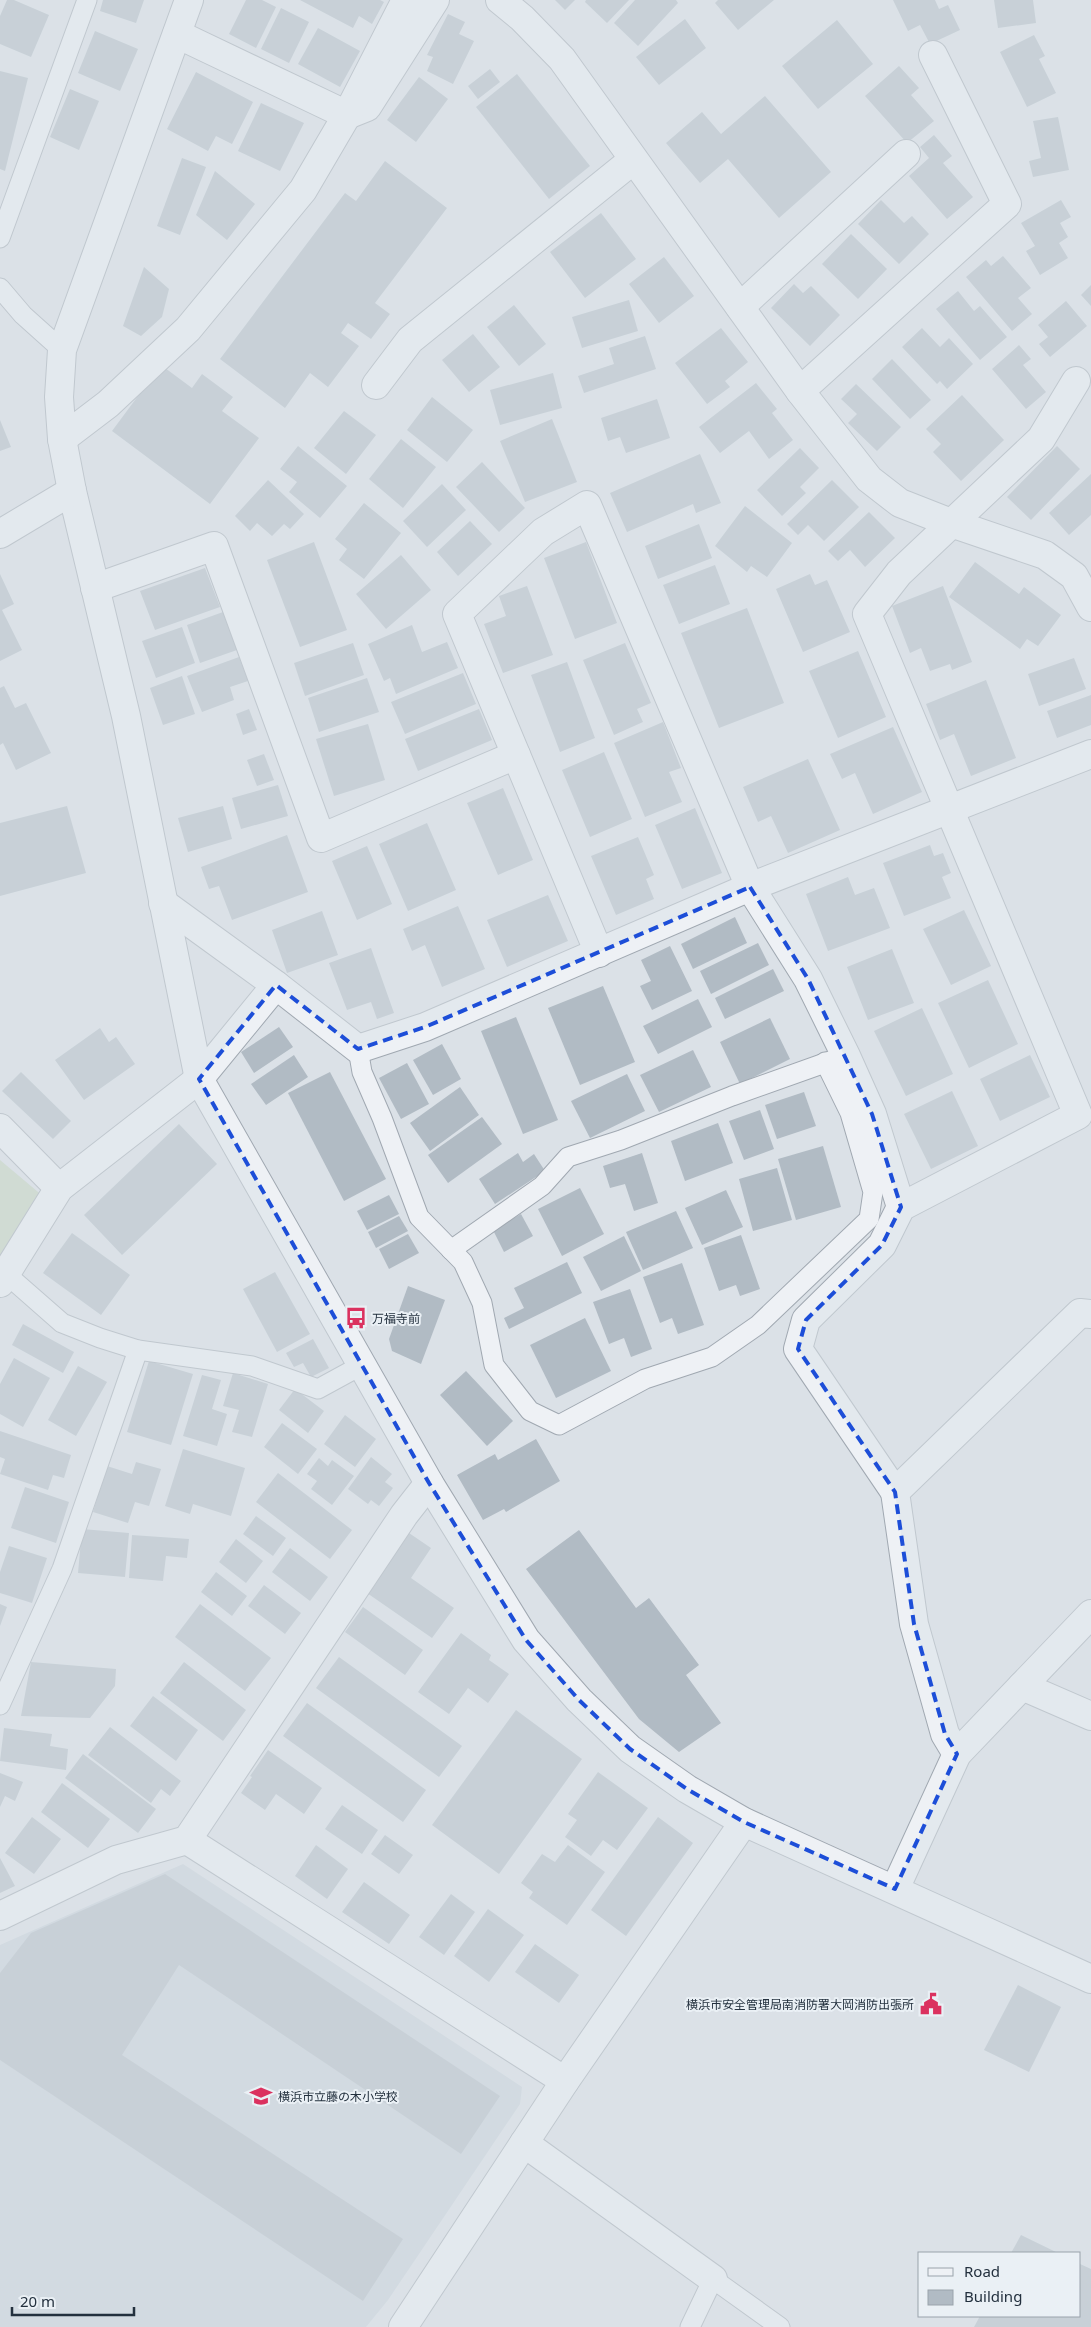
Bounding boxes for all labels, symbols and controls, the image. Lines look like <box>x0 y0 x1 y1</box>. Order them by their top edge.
bus stop icon: 万福寺前 <box>343 1305 369 1331</box>
place label: 万福寺前 <box>372 1310 420 1327</box>
public building icon: 横浜市安全管理局南消防署大岡消防出張所 <box>918 1991 944 2017</box>
place label: 横浜市安全管理局南消防署大岡消防出張所 <box>686 1996 914 2013</box>
school or university icon: 横浜市立藤の木小学校 <box>248 2083 274 2109</box>
place label: 横浜市立藤の木小学校 <box>278 2088 398 2105</box>
legend <box>918 2252 1081 2317</box>
text: Road <box>964 2261 1000 2281</box>
scale bar <box>12 2284 135 2316</box>
text: Building <box>964 2286 1022 2306</box>
text: 20 m <box>20 2291 55 2311</box>

